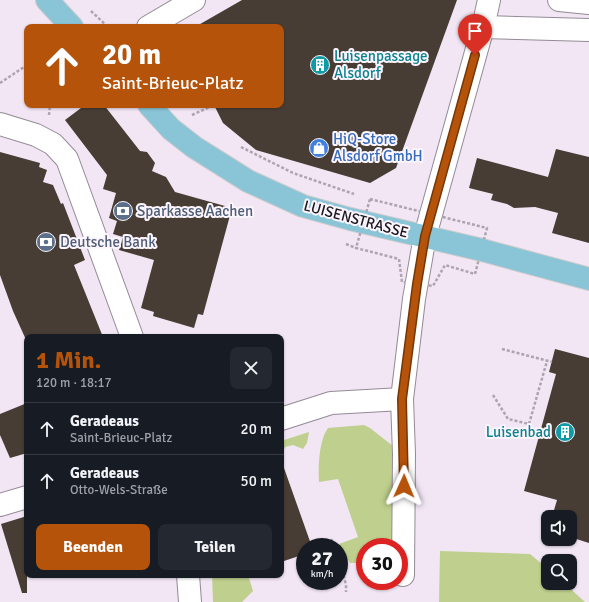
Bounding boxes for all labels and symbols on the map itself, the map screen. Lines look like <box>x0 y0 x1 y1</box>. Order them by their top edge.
pin <box>458 14 492 55</box>
place label: Luisenpassage Alsdorf <box>334 47 428 82</box>
building icon: Luisenpassage Alsdorf <box>309 54 331 76</box>
place label: HiQ-Store Alsdorf GmbH <box>333 130 423 165</box>
shop icon: HiQ-Store Alsdorf GmbH <box>308 137 330 159</box>
street label: LUISENSTRASSE <box>302 196 410 242</box>
bank icon: Sparkasse Aachen <box>112 200 134 222</box>
place label: Sparkasse Aachen <box>137 202 253 220</box>
bank icon: Deutsche Bank <box>35 231 57 253</box>
place label: Deutsche Bank <box>60 233 156 251</box>
building icon: Luisenbad <box>554 421 576 443</box>
place label: Luisenbad <box>486 423 551 441</box>
position arrow <box>383 465 425 507</box>
speed limit sign: 30 <box>356 538 408 590</box>

